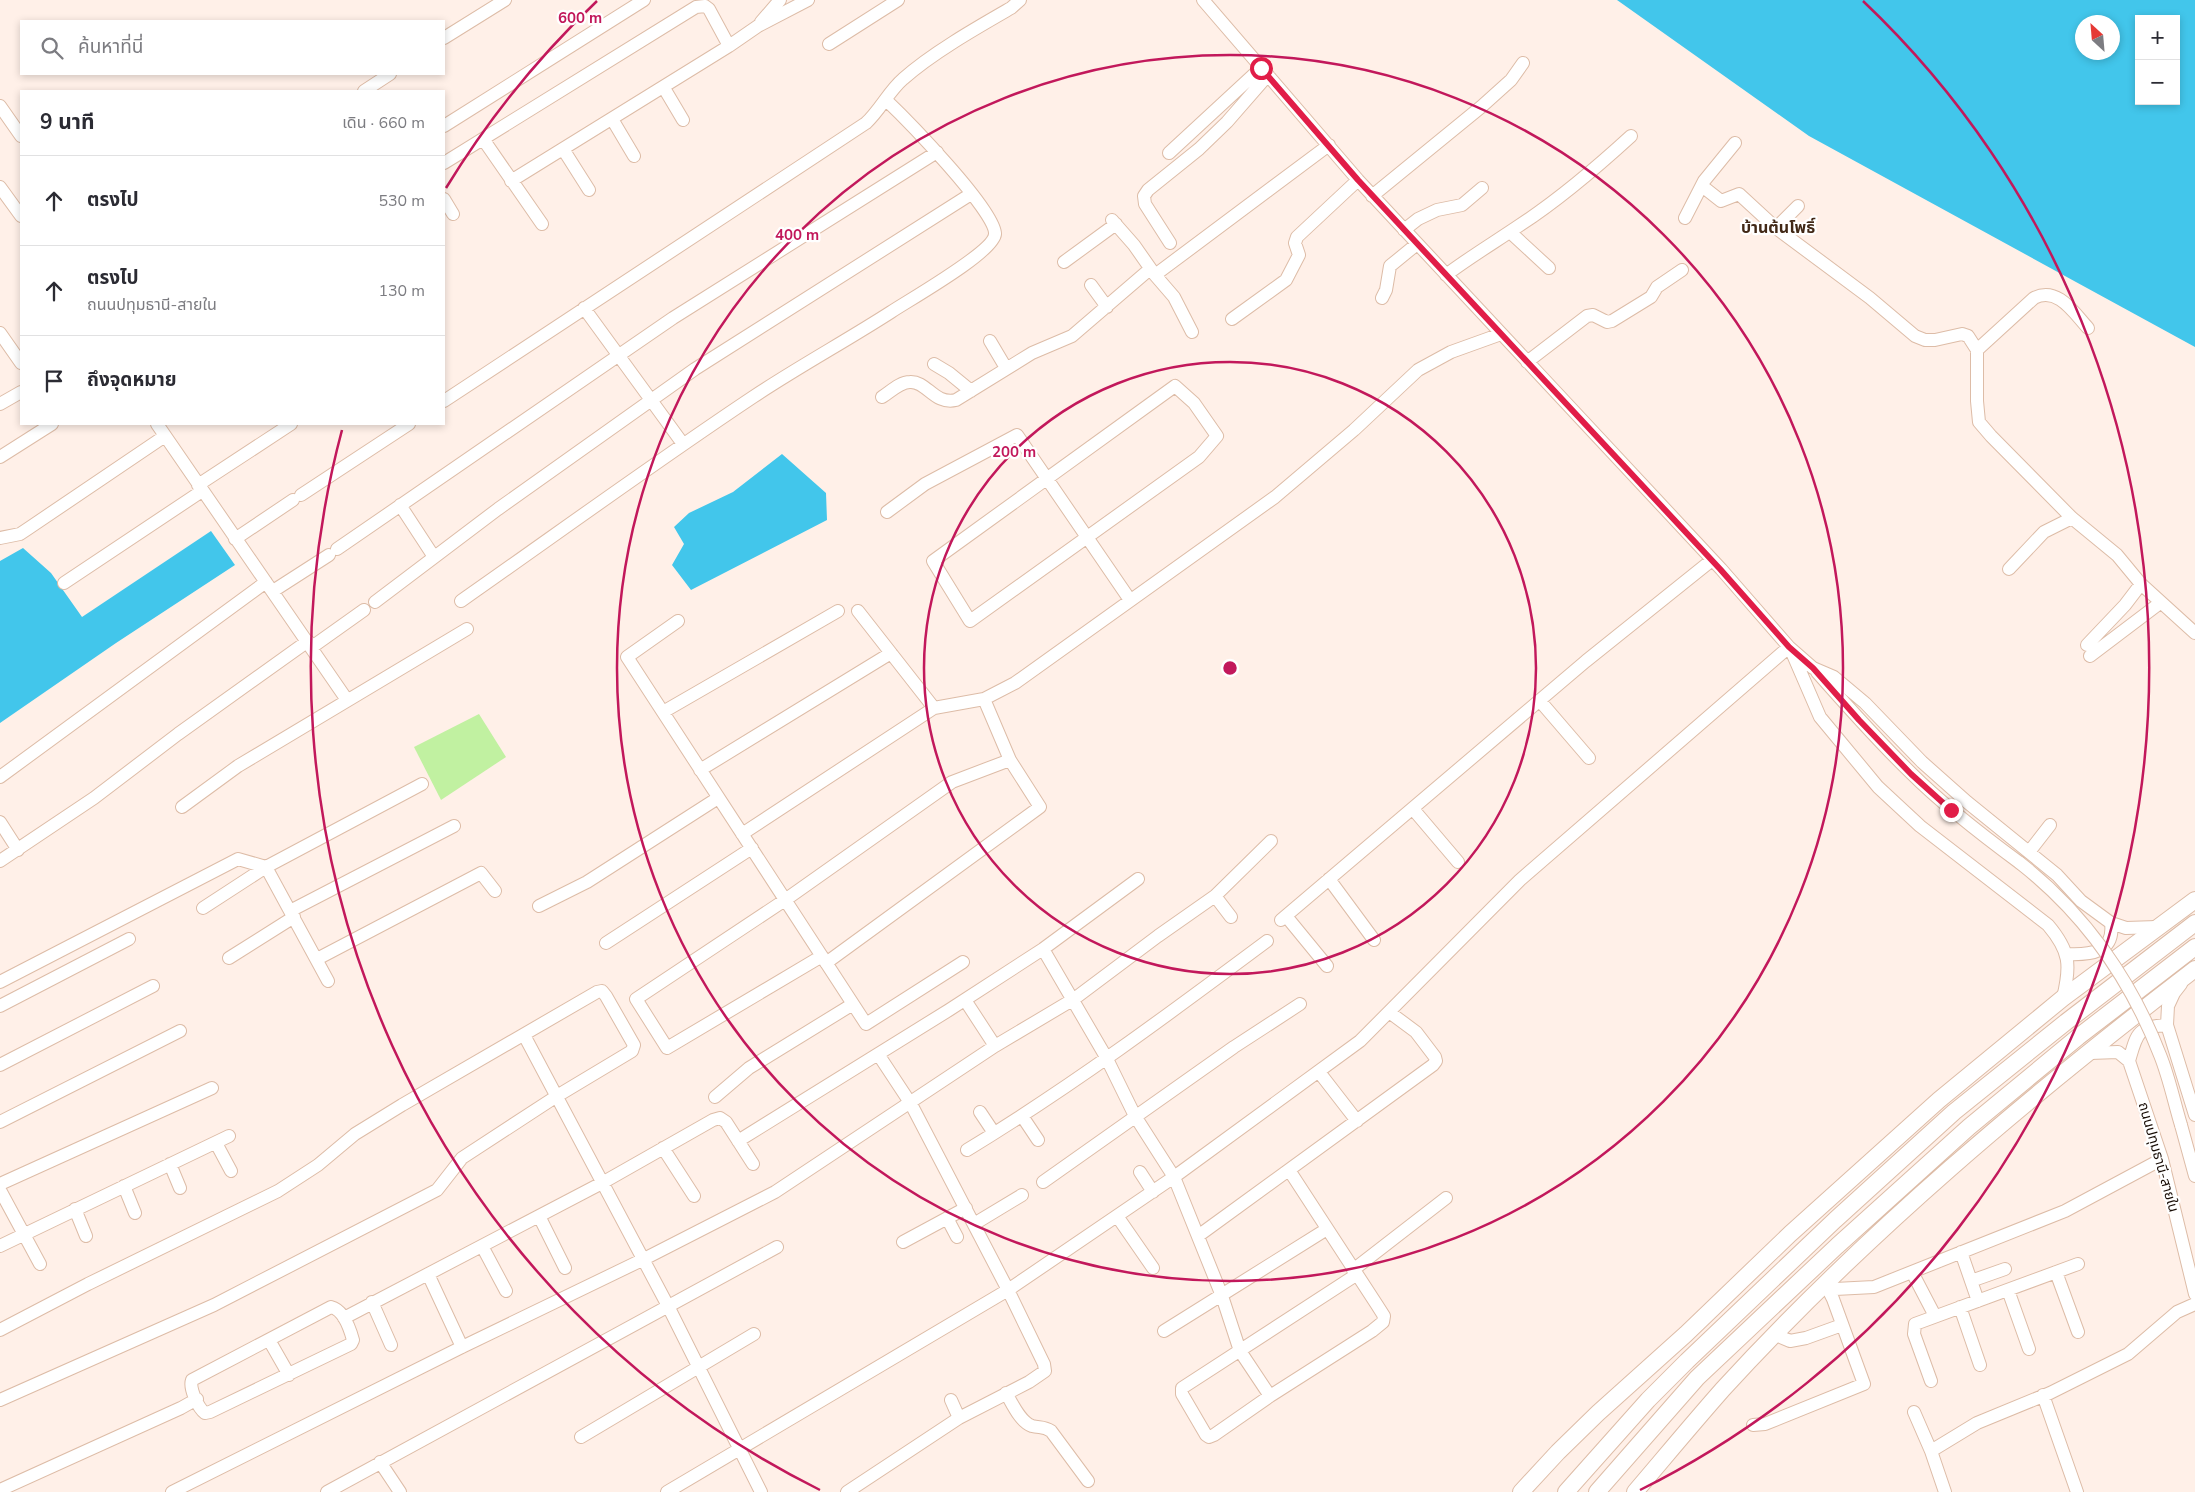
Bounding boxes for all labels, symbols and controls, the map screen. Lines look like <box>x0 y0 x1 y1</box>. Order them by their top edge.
text: 600 m <box>558 8 602 28</box>
north arrow <box>2075 15 2120 60</box>
map controls <box>2135 15 2180 105</box>
button: + <box>2135 15 2180 60</box>
search box <box>20 20 445 75</box>
icon: search <box>38 34 66 62</box>
text: ค้นหาที่นี่ <box>78 34 143 60</box>
route start <box>1250 57 1273 80</box>
button: − <box>2135 60 2180 105</box>
text: 9 นาที <box>40 108 95 136</box>
text: เดิน · 660 m <box>342 112 425 134</box>
icon: ahead <box>40 187 68 215</box>
text: ตรงไป <box>87 187 139 213</box>
text: 530 m <box>378 190 425 212</box>
district label: บ้านต้นโพธิ์ <box>1741 217 1816 239</box>
text: 400 m <box>775 225 819 245</box>
text: ตรงไป <box>87 265 139 291</box>
icon: ahead <box>40 277 68 305</box>
text: 130 m <box>378 280 425 302</box>
text: ถนนปทุมธานี-สายใน <box>87 294 217 316</box>
icon: arrive <box>40 367 68 395</box>
text: ถึงจุดหมาย <box>87 367 177 393</box>
text: 200 m <box>992 442 1036 462</box>
centre of rings <box>1221 659 1239 677</box>
route end <box>1940 799 1963 822</box>
street label: ถนนปทุมธานี-สายใน <box>2134 1100 2183 1214</box>

